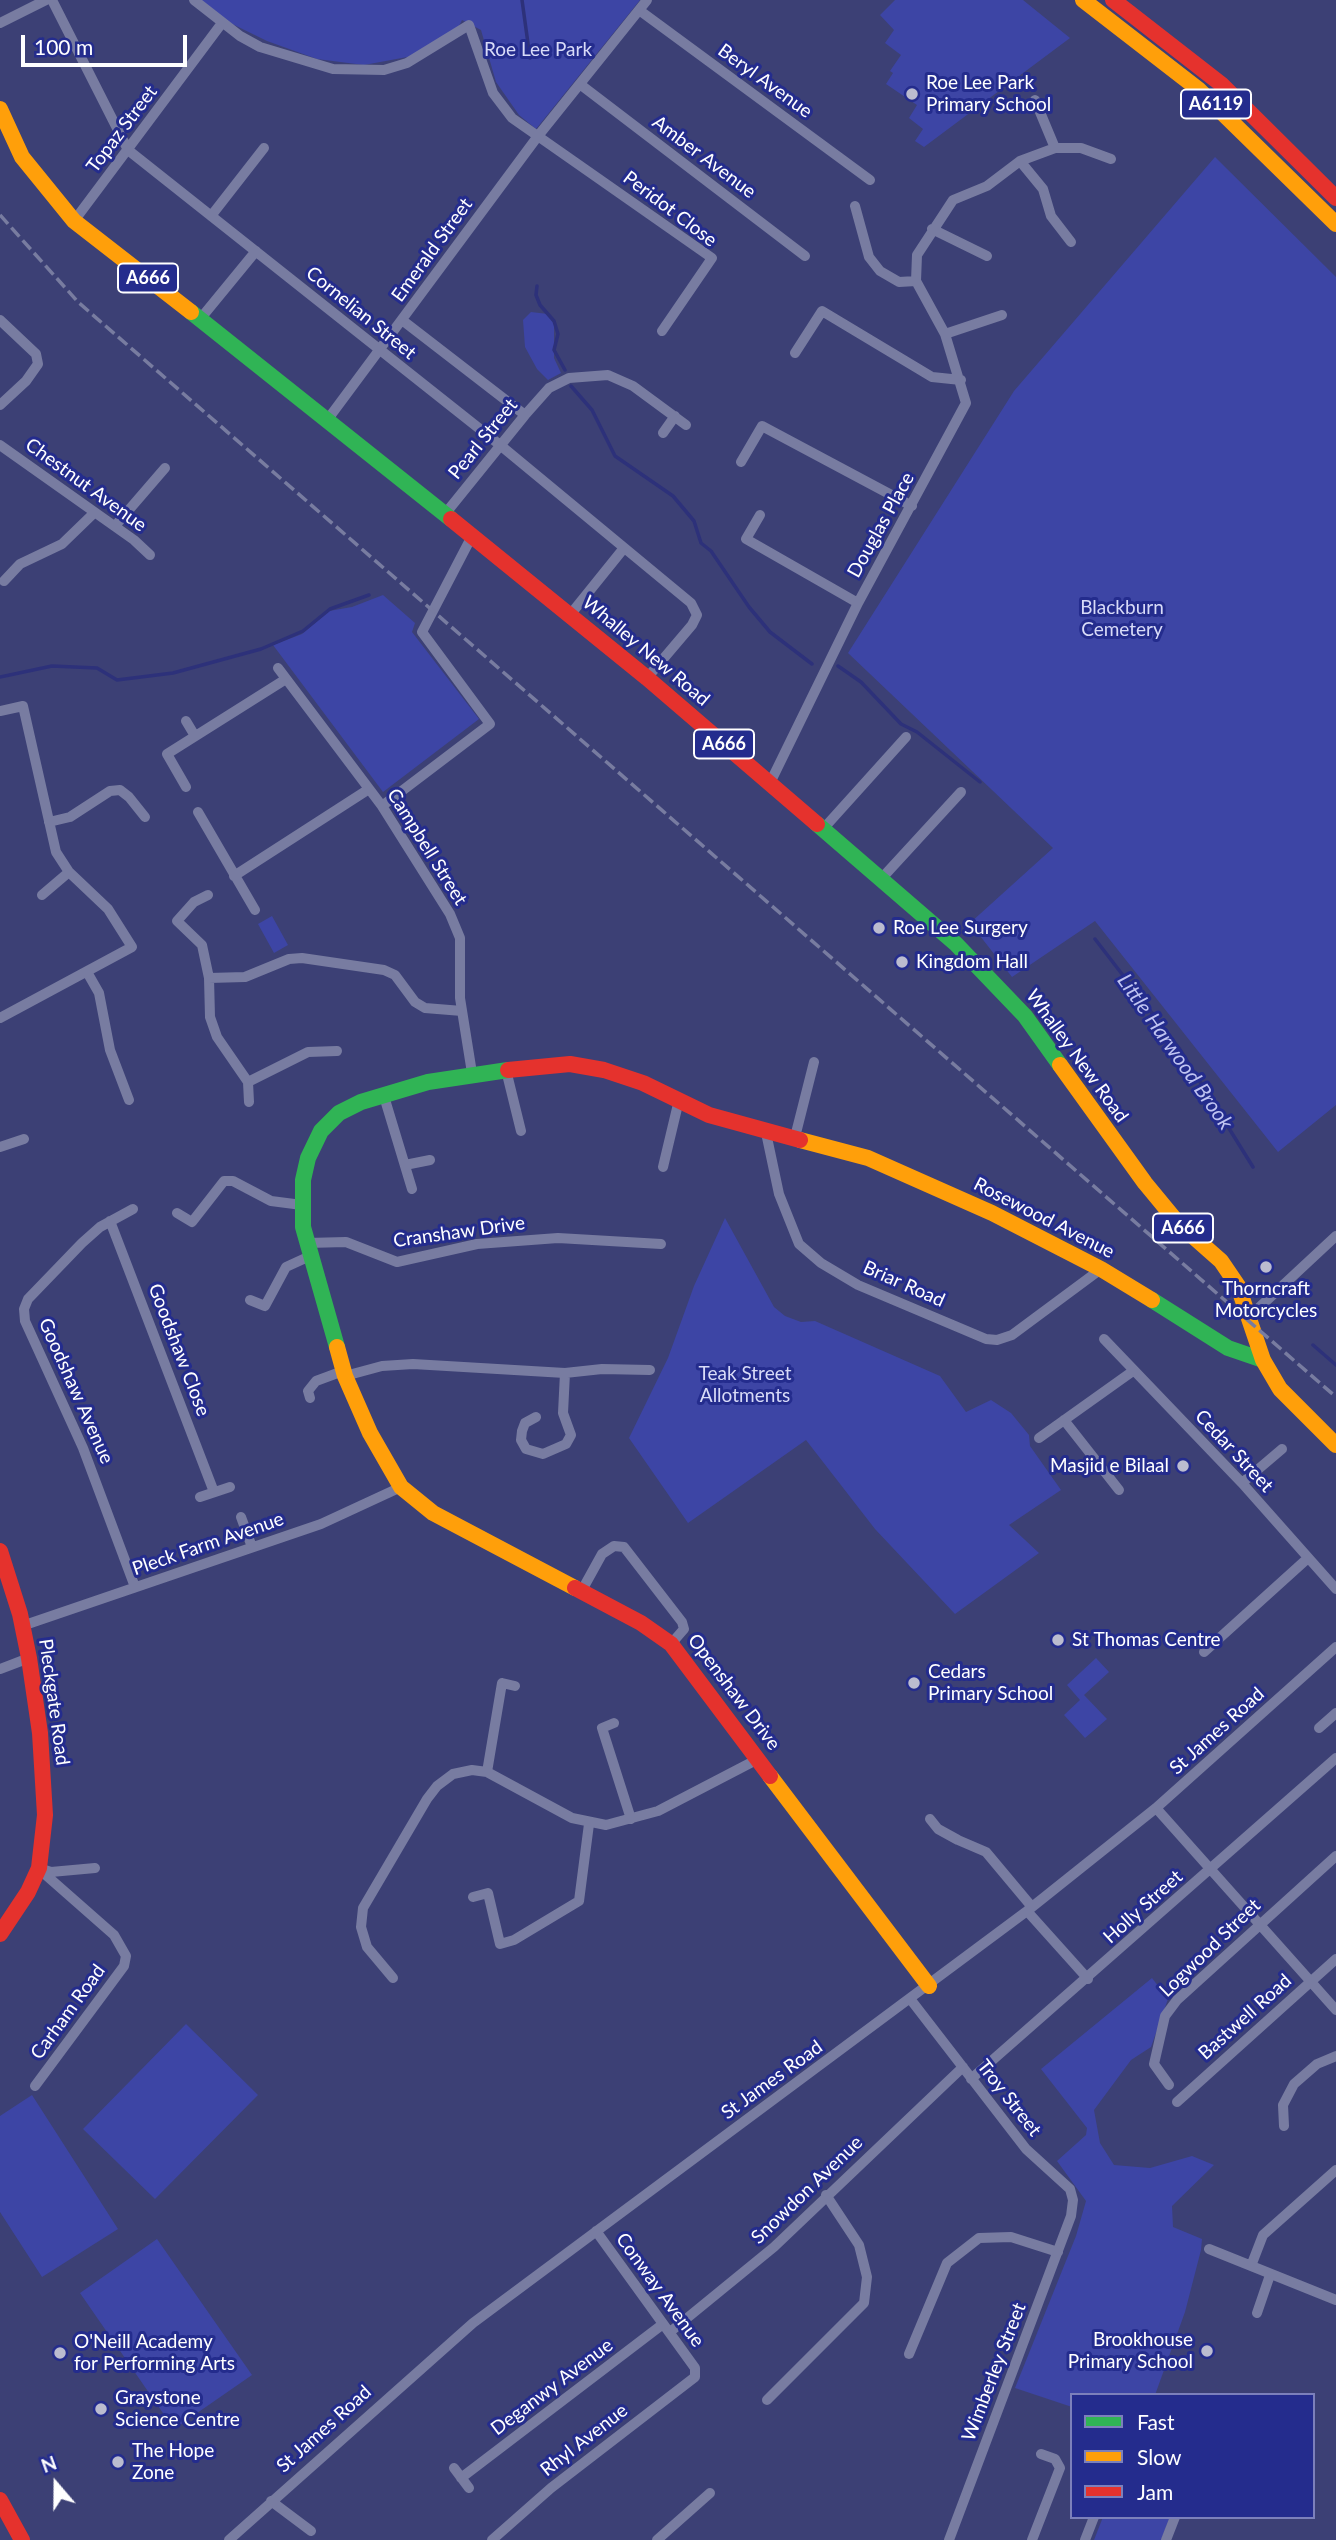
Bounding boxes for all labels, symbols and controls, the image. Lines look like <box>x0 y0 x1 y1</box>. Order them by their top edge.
scale bar <box>24 21 191 65</box>
text: 100 m <box>34 34 93 59</box>
park label: Roe Lee Park <box>484 39 592 61</box>
street label: Beryl Avenue <box>713 39 817 123</box>
place label: Roe Lee Park Primary School <box>926 72 1051 116</box>
street label: Topaz Street <box>82 81 162 177</box>
marker: Roe Lee Park Primary School <box>904 86 920 102</box>
road number: A6119 <box>1181 90 1251 119</box>
street label: Amber Avenue <box>648 111 760 203</box>
street label: Peridot Close <box>619 166 721 252</box>
street label: Emerald Street <box>387 194 477 306</box>
street label: Cornelian Street <box>301 262 421 364</box>
road number: A666 <box>118 264 178 292</box>
street label: Pearl Street <box>444 394 522 484</box>
street label: Chestnut Avenue <box>21 433 151 537</box>
street label: Douglas Place <box>843 468 919 582</box>
street label: Whalley New Road <box>578 591 714 711</box>
park label: Blackburn Cemetery <box>1080 597 1164 641</box>
road number: A666 <box>694 730 754 758</box>
street label: Campbell Street <box>382 785 472 909</box>
place label: Roe Lee Surgery <box>893 917 1028 939</box>
marker: Roe Lee Surgery <box>871 920 887 936</box>
place label: Kingdom Hall <box>916 951 1028 973</box>
marker: Kingdom Hall <box>894 954 910 970</box>
water label: Little Harwood Brook <box>1112 969 1238 1135</box>
street label: Whalley New Road <box>1021 985 1133 1127</box>
street label: Rosewood Avenue <box>970 1173 1118 1263</box>
street label: Cranshaw Drive <box>392 1211 526 1253</box>
road number: A666 <box>1153 1213 1213 1242</box>
street label: Briar Road <box>860 1256 948 1312</box>
marker: Thorncraft Motorcycles <box>1258 1259 1274 1275</box>
place label: Thorncraft Motorcycles <box>1215 1278 1317 1322</box>
street label: Goodshaw Close <box>143 1280 215 1420</box>
street label: Goodshaw Avenue <box>34 1315 118 1467</box>
park label: Teak Street Allotments <box>699 1363 791 1407</box>
street label: Cedar Street <box>1190 1405 1278 1497</box>
place label: Masjid e Bilaal <box>1050 1455 1169 1477</box>
marker: Masjid e Bilaal <box>1175 1458 1191 1474</box>
street label: Pleck Farm Avenue <box>129 1507 287 1581</box>
street label: Openshaw Drive <box>683 1629 785 1755</box>
place label: St Thomas Centre <box>1072 1629 1221 1651</box>
marker: St Thomas Centre <box>1050 1632 1066 1648</box>
street label: Pleckgate Road <box>34 1637 74 1767</box>
place label: Cedars Primary School <box>928 1661 1053 1705</box>
marker: Cedars Primary School <box>906 1675 922 1691</box>
street label: St James Road <box>1165 1683 1269 1779</box>
street label: Holly Street <box>1099 1866 1187 1948</box>
street label: Logwood Street <box>1155 1894 1265 2002</box>
street label: Carham Road <box>26 1960 110 2064</box>
street label: Bastwell Road <box>1194 1969 1296 2065</box>
street label: St James Road <box>717 2036 827 2124</box>
street label: Troy Street <box>972 2055 1046 2141</box>
street label: Snowdon Avenue <box>747 2131 867 2249</box>
street label: Conway Avenue <box>611 2229 709 2351</box>
street label: Wimberley Street <box>957 2300 1031 2444</box>
place label: Brookhouse Primary School <box>1068 2329 1193 2373</box>
place label: O'Neill Academy for Performing Arts <box>74 2331 235 2375</box>
street label: Deganwy Avenue <box>487 2334 617 2440</box>
marker: Brookhouse Primary School <box>1199 2343 1215 2359</box>
marker: O'Neill Academy for Performing Arts <box>52 2345 68 2361</box>
street label: St James Road <box>272 2381 376 2477</box>
place label: Graystone Science Centre <box>115 2387 240 2431</box>
legend <box>1070 2393 1315 2519</box>
street label: Rhyl Avenue <box>536 2399 632 2481</box>
marker: Graystone Science Centre <box>93 2401 109 2417</box>
text: Fast <box>1137 2409 1174 2434</box>
place label: The Hope Zone <box>132 2440 214 2484</box>
text: Slow <box>1137 2444 1181 2469</box>
north arrow <box>21 2449 91 2519</box>
text: N <box>38 2450 59 2477</box>
marker: The Hope Zone <box>110 2454 126 2470</box>
text: Jam <box>1137 2479 1173 2504</box>

